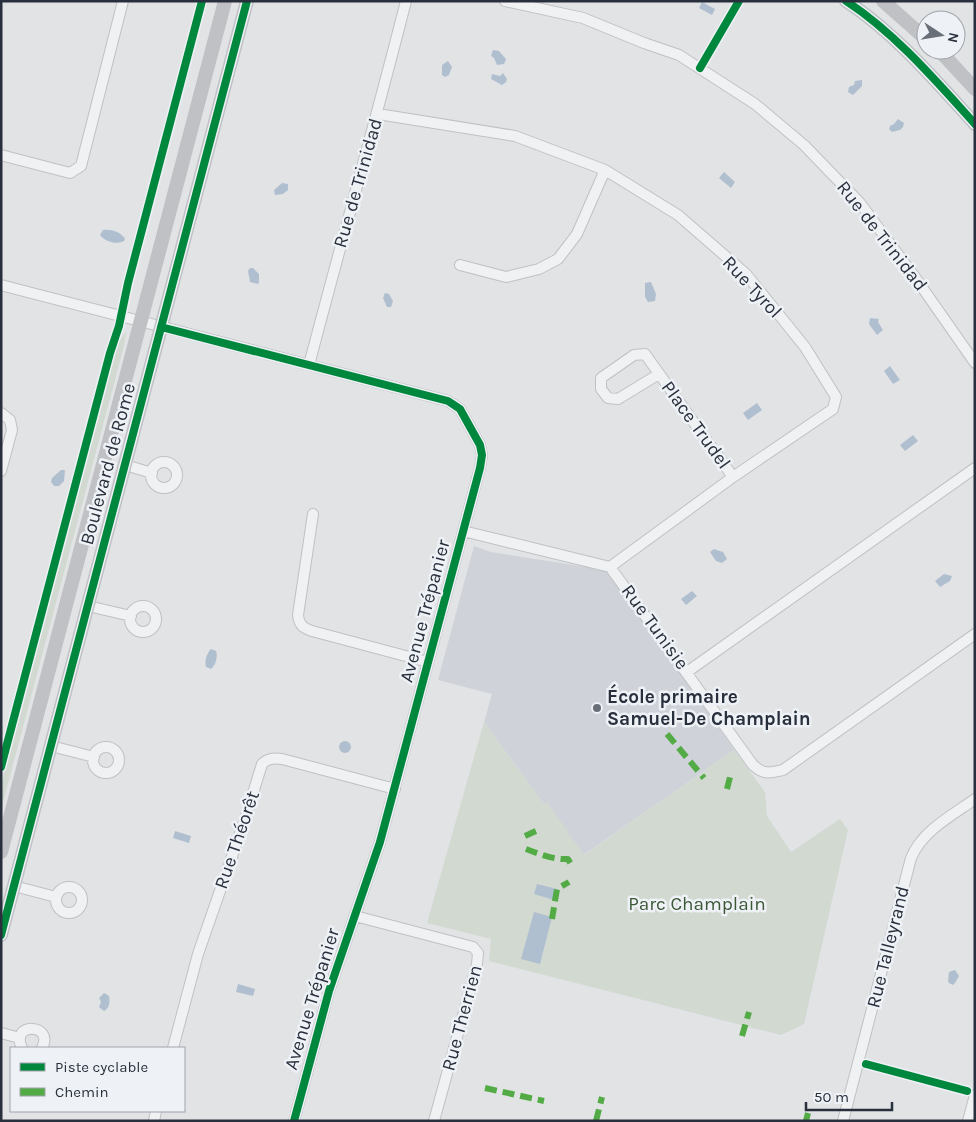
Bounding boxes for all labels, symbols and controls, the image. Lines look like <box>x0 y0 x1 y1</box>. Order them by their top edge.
north arrow <box>916 10 966 60</box>
text: N <box>944 31 963 44</box>
street label: Rue de Trinidad <box>329 116 387 250</box>
street label: Rue de Trinidad <box>832 177 932 295</box>
street label: Rue Tyrol <box>718 251 786 323</box>
street label: Place Trudel <box>657 377 735 473</box>
street label: Boulevard de Rome <box>76 381 140 547</box>
street label: Avenue Trépanier <box>395 537 455 685</box>
street label: Rue Tunisie <box>617 580 693 674</box>
place label: École primaire Samuel-De Champlain <box>607 683 811 730</box>
marker: École primaire Samuel-De Champlain <box>591 702 603 714</box>
street label: Rue Théorêt <box>210 788 264 892</box>
street label: Rue Talleyrand <box>862 884 914 1010</box>
park label: Parc Champlain <box>628 893 766 915</box>
street label: Avenue Trépanier <box>280 925 344 1073</box>
street label: Rue Therrien <box>437 963 487 1073</box>
legend <box>10 1047 185 1112</box>
text: Piste cyclable <box>55 1058 148 1076</box>
scale bar <box>806 1080 892 1112</box>
text: Chemin <box>55 1083 109 1101</box>
text: 50 m <box>814 1088 849 1106</box>

